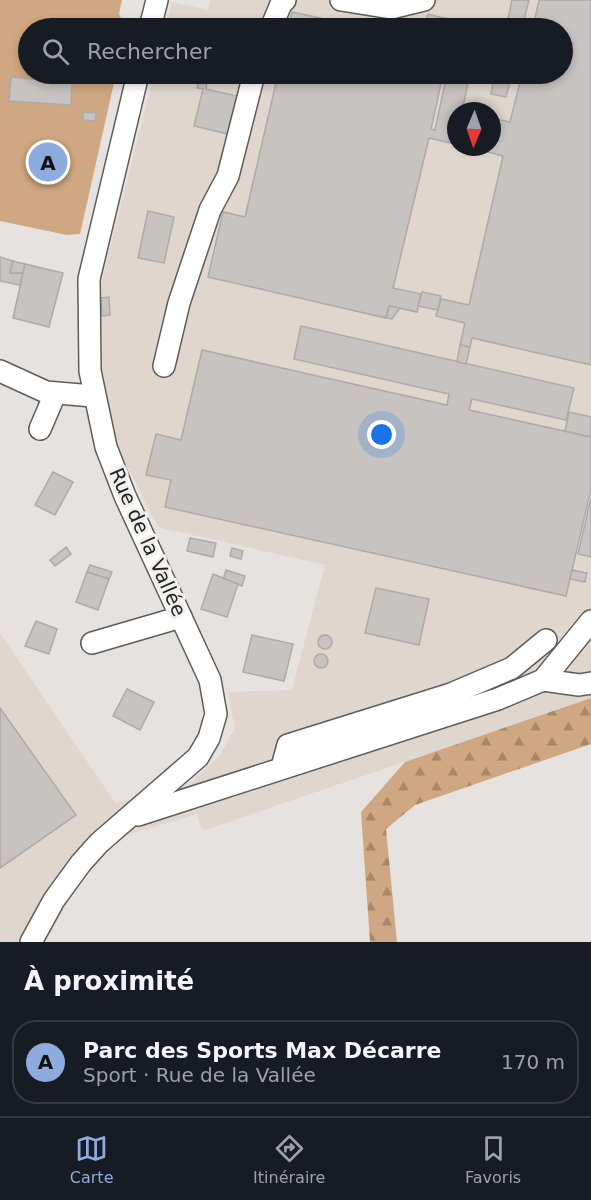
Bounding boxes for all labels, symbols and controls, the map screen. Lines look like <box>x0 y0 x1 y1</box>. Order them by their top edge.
search box <box>18 18 573 84</box>
icon: search <box>39 35 72 68</box>
text: Rechercher <box>87 39 212 64</box>
north arrow <box>447 102 501 156</box>
pin: A <box>28 140 68 184</box>
your location <box>367 420 396 449</box>
street label: Rue de la Vallée <box>105 464 191 620</box>
text: À proximité <box>24 966 194 996</box>
text: Parc des Sports Max Décarre <box>83 1038 441 1063</box>
text: A <box>38 1050 53 1074</box>
text: 170 m <box>501 1050 565 1074</box>
text: Sport · Rue de la Vallée <box>83 1063 316 1087</box>
tab: Carte <box>70 1132 113 1187</box>
tab: Itinéraire <box>253 1132 325 1187</box>
tab: Favoris <box>465 1132 521 1187</box>

